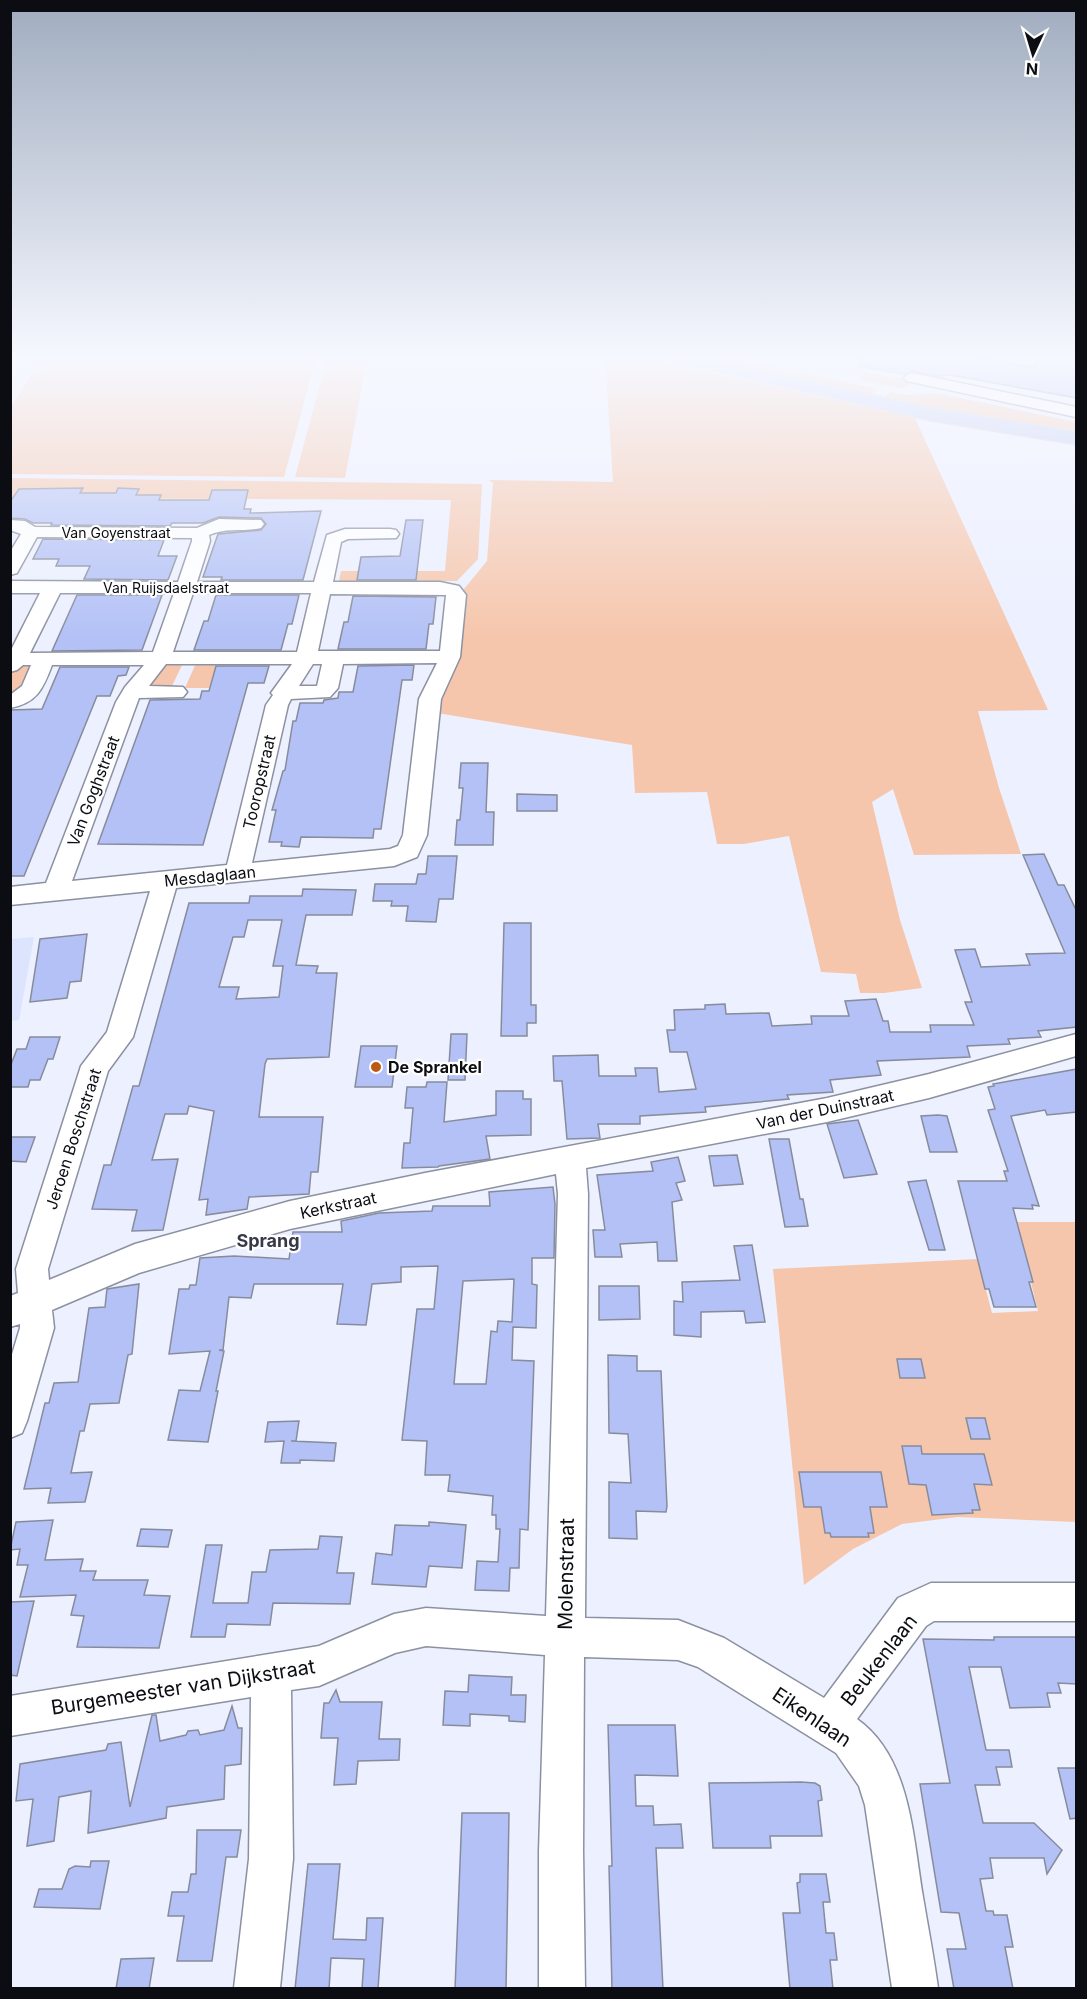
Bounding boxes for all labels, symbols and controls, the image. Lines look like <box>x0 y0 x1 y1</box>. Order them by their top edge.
north arrow <box>1003 24 1063 84</box>
text: N <box>1025 59 1039 79</box>
street label: Van Goyenstraat <box>61 524 171 541</box>
street label: Van Ruijsdaelstraat <box>103 579 229 596</box>
street label: Van Goghstraat <box>63 733 123 849</box>
street label: Tooropstraat <box>238 733 280 831</box>
street label: Mesdaglaan <box>163 861 257 891</box>
place label: De Sprankel <box>388 1057 482 1077</box>
marker: De Sprankel <box>369 1060 383 1074</box>
street label: Jeroen Boschstraat <box>41 1066 105 1212</box>
street label: Van der Duinstraat <box>754 1085 896 1133</box>
street label: Kerkstraat <box>298 1187 378 1223</box>
district label: Sprang <box>236 1230 300 1251</box>
street label: Molenstraat <box>553 1517 579 1630</box>
street label: Beukenlaan <box>836 1609 922 1711</box>
street label: Burgemeester van Dijkstraat <box>49 1654 317 1720</box>
street label: Eikenlaan <box>768 1682 856 1752</box>

